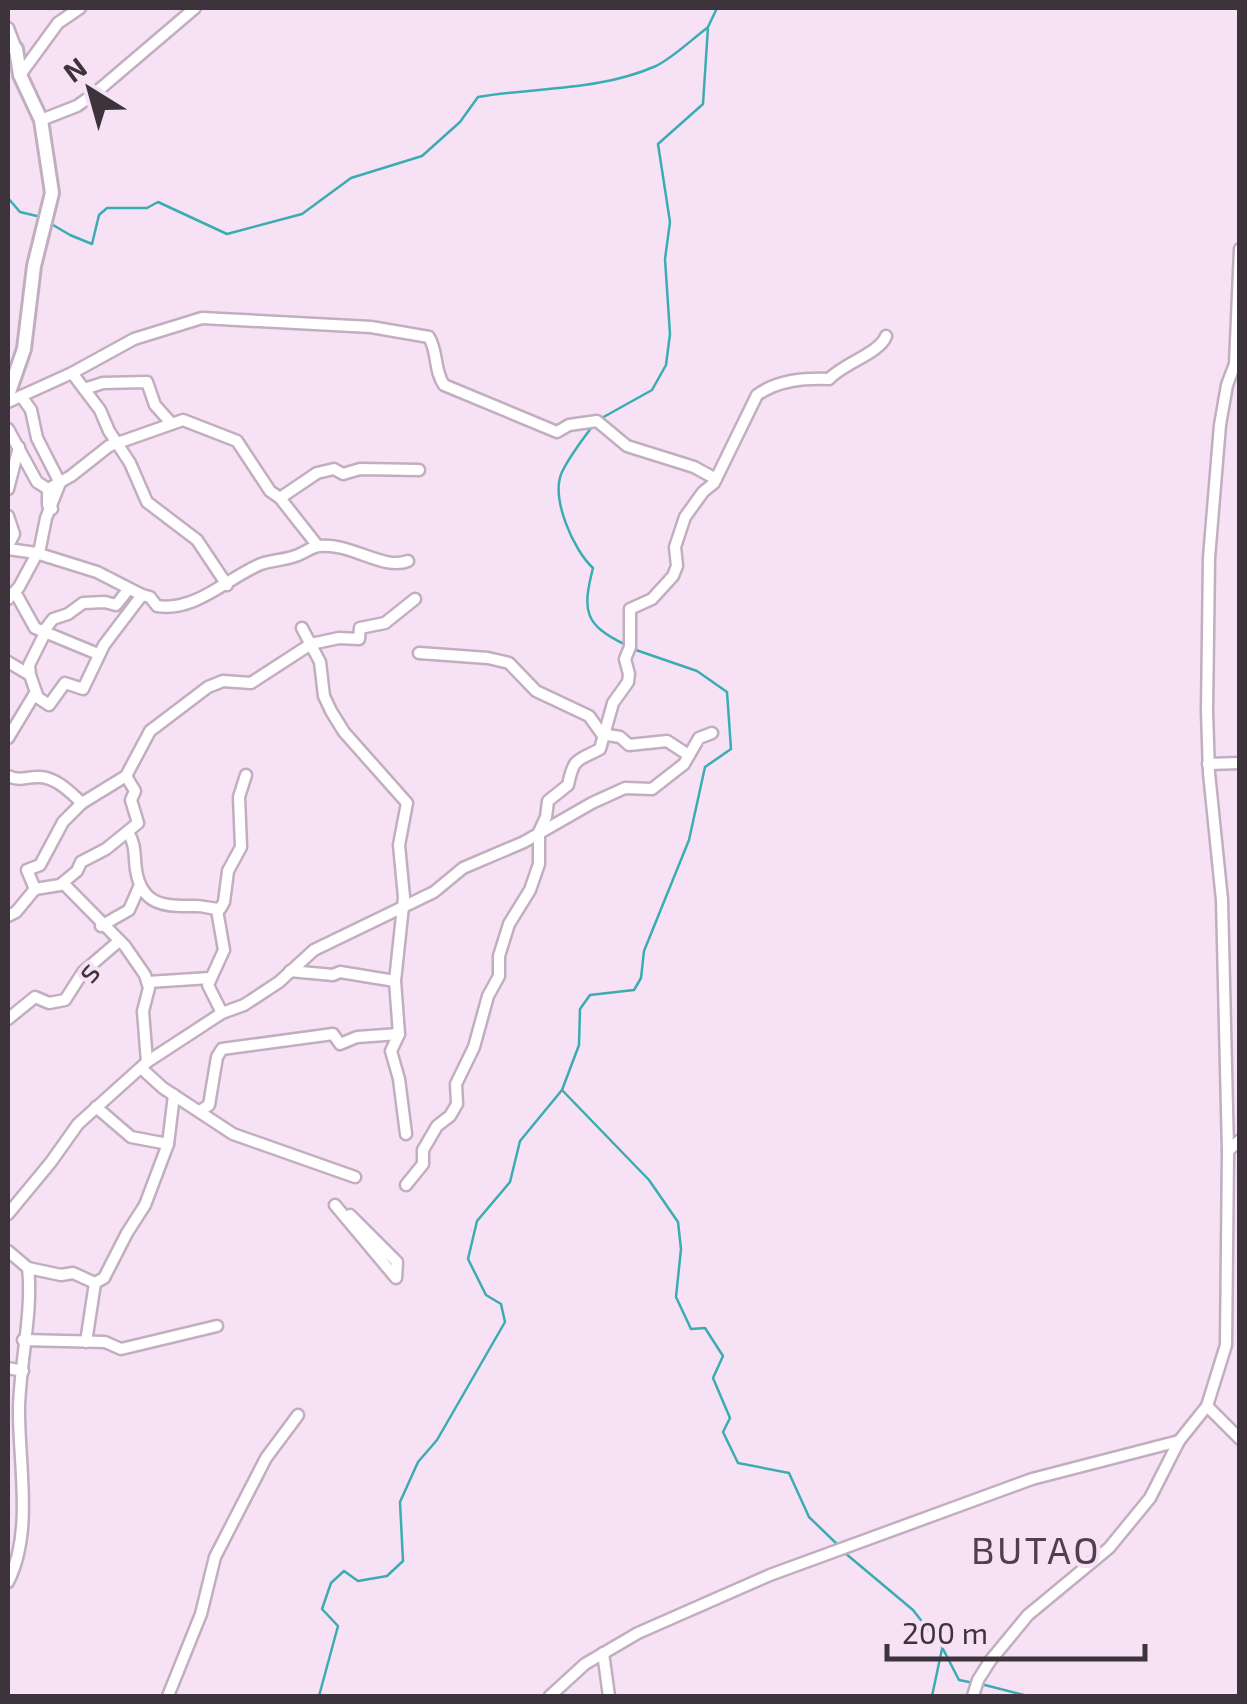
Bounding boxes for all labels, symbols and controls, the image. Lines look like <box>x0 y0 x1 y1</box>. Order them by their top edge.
north arrow <box>40 40 140 140</box>
text: N <box>56 50 93 89</box>
street label: s <box>67 952 106 989</box>
district label: BUTAO <box>971 1526 1101 1572</box>
scale bar <box>887 1599 1144 1661</box>
text: 200 m <box>902 1614 988 1650</box>

